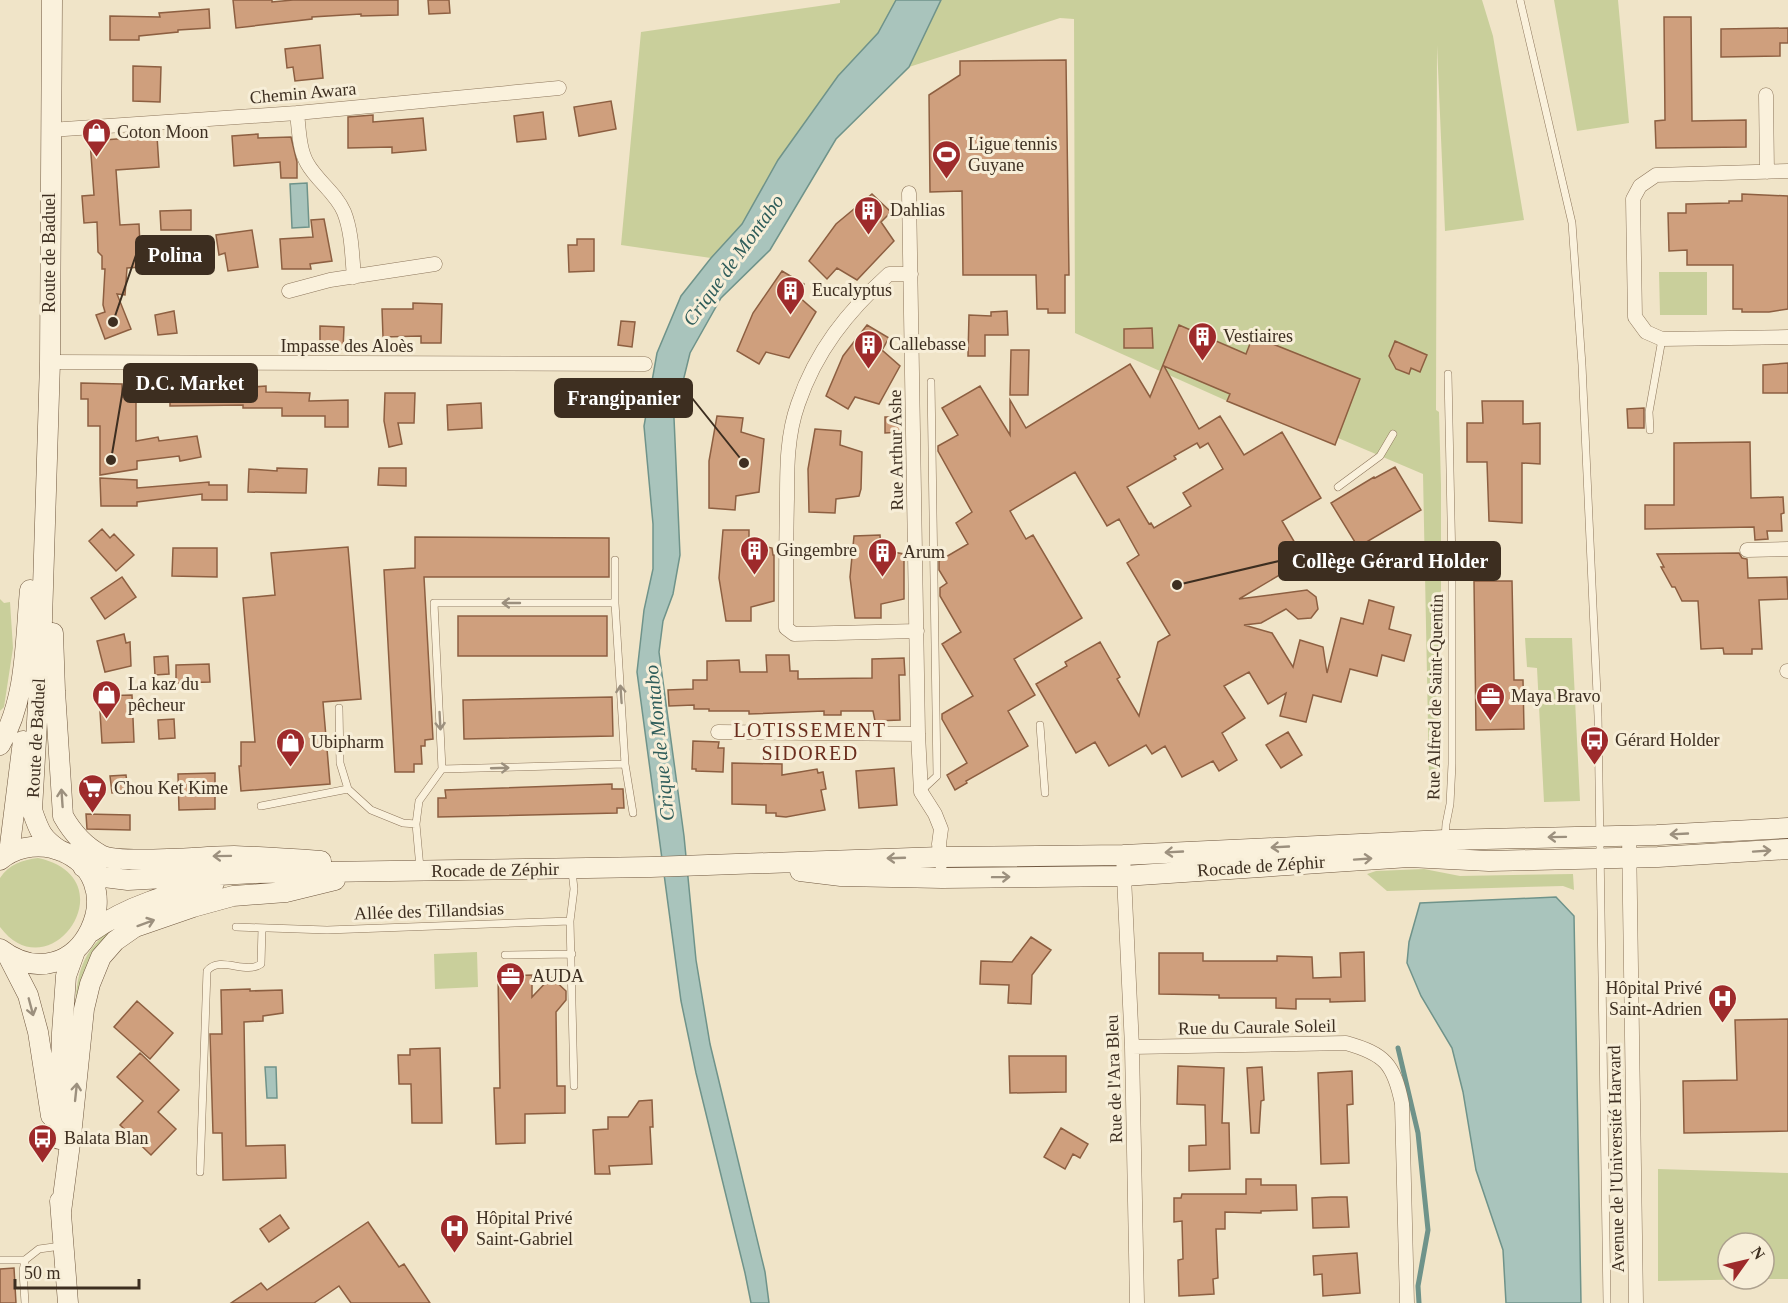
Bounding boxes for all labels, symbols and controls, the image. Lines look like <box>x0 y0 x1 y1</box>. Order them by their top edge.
street label: Chemin Awara <box>249 78 357 108</box>
shop icon: Coton Moon <box>80 116 112 158</box>
place label: Coton Moon <box>117 122 209 142</box>
place label: Ligue tennis Guyane <box>968 134 1057 175</box>
sports icon: Ligue tennis Guyane <box>931 138 963 180</box>
water label: Crique de Montabo <box>678 190 789 330</box>
street label: Route de Baduel <box>39 193 59 313</box>
building icon: Dahlias <box>853 194 885 236</box>
place label: Dahlias <box>890 200 945 220</box>
callout: Polina <box>136 236 214 274</box>
text: Polina <box>148 244 202 266</box>
building icon: Eucalyptus <box>775 274 807 316</box>
place label: Eucalyptus <box>812 280 892 300</box>
building icon: Vestiaires <box>1186 320 1218 362</box>
place label: Vestiaires <box>1223 326 1293 346</box>
building icon: Callebasse <box>852 328 884 370</box>
place label: Callebasse <box>889 334 966 354</box>
street label: Impasse des Aloès <box>281 336 413 356</box>
callout: D.C. Market <box>124 364 257 402</box>
text: D.C. Market <box>136 372 244 394</box>
callout: Frangipanier <box>555 379 692 417</box>
text: Frangipanier <box>567 387 681 410</box>
street label: Rue Arthur Ashe <box>885 389 907 511</box>
building icon: Gingembre <box>739 534 771 576</box>
building icon: Arum <box>866 536 898 578</box>
place label: Gingembre <box>776 540 857 560</box>
place label: Arum <box>903 542 945 562</box>
callout: Collège Gérard Holder <box>1279 542 1500 580</box>
text: Collège Gérard Holder <box>1292 550 1488 573</box>
street label: Rue Alfred de Saint-Quentin <box>1423 594 1447 800</box>
one-way arrow <box>502 597 522 609</box>
water label: Crique de Montabo <box>640 664 679 822</box>
place label: La kaz du pêcheur <box>128 674 199 715</box>
street label: Route de Baduel <box>23 678 49 798</box>
shop icon: La kaz du pêcheur <box>91 678 123 720</box>
office icon: Maya Bravo <box>1474 680 1506 722</box>
one-way arrow <box>615 684 626 704</box>
place label: Maya Bravo <box>1511 686 1600 706</box>
one-way arrow <box>434 710 445 730</box>
district label: LOTISSEMENT SIDORED <box>733 719 887 764</box>
bus stop icon: Gérard Holder <box>1578 724 1610 766</box>
shop icon: Ubipharm <box>274 726 306 768</box>
place label: Gérard Holder <box>1615 730 1719 750</box>
place label: Ubipharm <box>311 732 384 752</box>
one-way arrow <box>490 762 510 773</box>
supermarket icon: Chou Ket Kime <box>77 772 109 814</box>
place label: Chou Ket Kime <box>114 778 228 798</box>
one-way arrow <box>56 788 67 808</box>
one-way arrow <box>1670 828 1690 839</box>
one-way arrow <box>1548 831 1568 843</box>
one-way arrow <box>1271 841 1291 853</box>
one-way arrow <box>1752 845 1772 856</box>
one-way arrow <box>1164 847 1184 858</box>
one-way arrow <box>212 850 232 862</box>
street label: Rocade de Zéphir <box>1196 852 1326 880</box>
one-way arrow <box>887 853 907 864</box>
one-way arrow <box>1353 854 1373 865</box>
street label: Rocade de Zéphir <box>431 859 559 881</box>
one-way arrow <box>990 872 1010 883</box>
street label: Allée des Tillandsias <box>354 898 504 924</box>
one-way arrow <box>136 917 155 928</box>
office icon: AUDA <box>495 960 527 1002</box>
place label: AUDA <box>532 966 584 986</box>
place label: Hôpital Privé Saint-Adrien <box>1606 978 1702 1019</box>
hospital icon: Hôpital Privé Saint-Adrien <box>1707 982 1739 1024</box>
one-way arrow <box>26 997 37 1016</box>
street label: Rue de l'Ara Bleu <box>1102 1014 1126 1144</box>
street label: Rue du Caurale Soleil <box>1178 1016 1336 1038</box>
street label: Avenue de l'Université Harvard <box>1604 1045 1628 1273</box>
one-way arrow <box>71 1082 82 1102</box>
bus stop icon: Balata Blan <box>27 1122 59 1164</box>
place label: Balata Blan <box>64 1128 148 1148</box>
place label: Hôpital Privé Saint-Gabriel <box>476 1208 573 1249</box>
hospital icon: Hôpital Privé Saint-Gabriel <box>439 1212 471 1254</box>
north arrow <box>1716 1231 1776 1291</box>
text: N <box>1748 1243 1769 1263</box>
scale bar <box>15 1252 140 1290</box>
text: 50 m <box>24 1263 61 1283</box>

